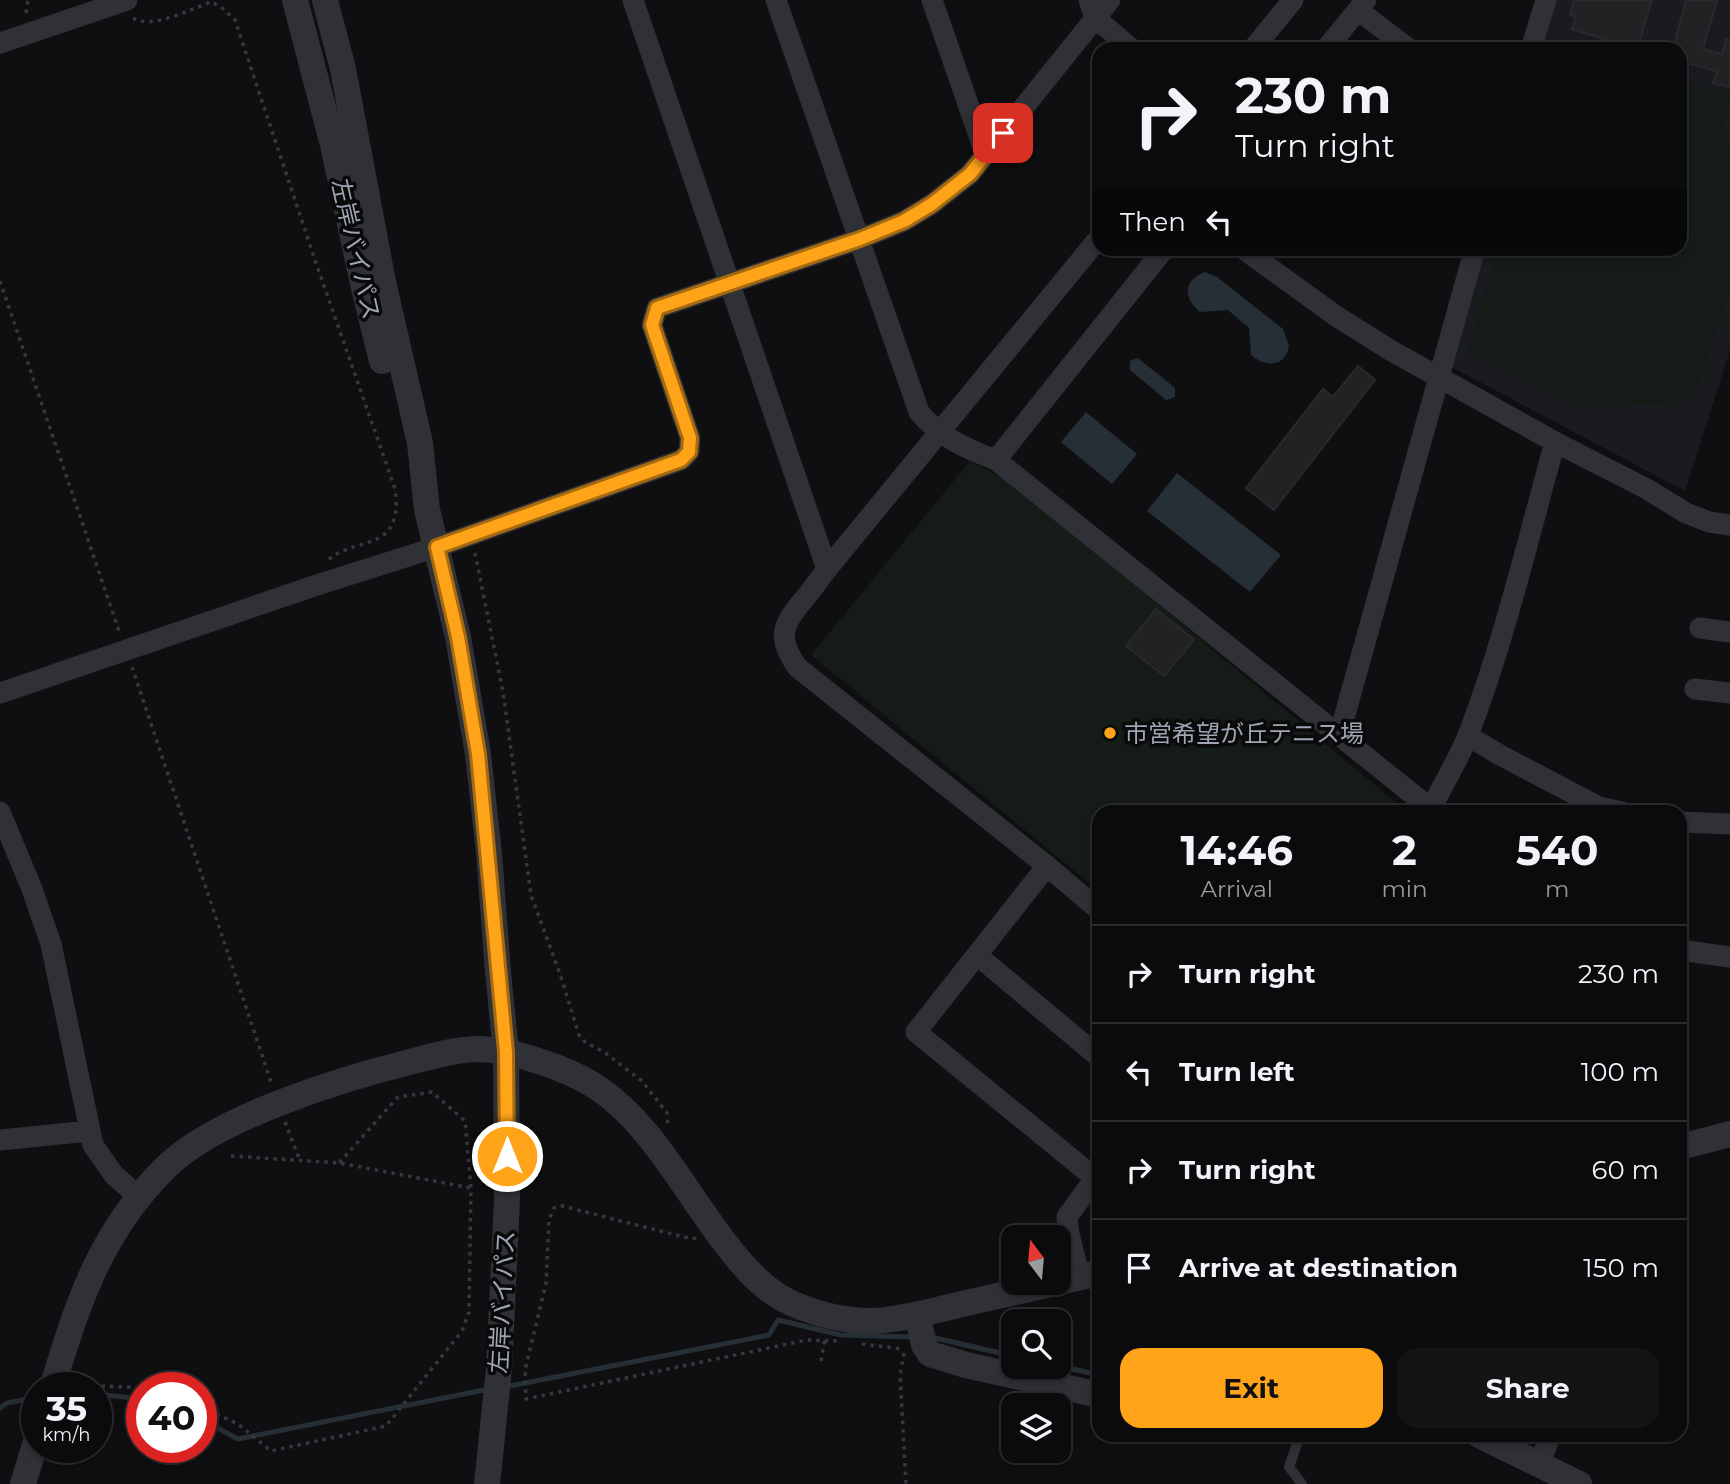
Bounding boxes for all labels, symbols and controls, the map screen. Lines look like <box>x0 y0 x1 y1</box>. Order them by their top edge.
text: 230 m <box>1235 66 1391 125</box>
icon: right <box>1120 70 1211 161</box>
pin <box>973 103 1033 163</box>
icon: arrive <box>984 114 1022 152</box>
text: Turn right <box>1235 126 1395 165</box>
street label: 左岸バイパス <box>326 176 386 322</box>
icon: left <box>1200 203 1238 241</box>
text: Then <box>1120 206 1186 238</box>
place label: 市営希望が丘テニス場 <box>1124 719 1364 748</box>
marker: 市営希望が丘テニス場 <box>1102 725 1118 741</box>
text: 14:46 <box>1180 824 1293 876</box>
text: 2 <box>1392 824 1417 876</box>
text: 540 <box>1516 824 1599 876</box>
text: Arrival <box>1200 875 1273 903</box>
text: min <box>1381 875 1428 903</box>
text: m <box>1545 875 1569 903</box>
icon: right <box>1120 955 1158 993</box>
text: Turn right <box>1179 958 1315 990</box>
text: 230 m <box>1578 958 1659 990</box>
icon: left <box>1120 1053 1158 1091</box>
text: Turn left <box>1179 1056 1295 1088</box>
text: 100 m <box>1581 1056 1659 1088</box>
position arrow <box>470 1119 544 1193</box>
icon: right <box>1120 1151 1158 1189</box>
text: Turn right <box>1179 1154 1315 1186</box>
text: 60 m <box>1592 1154 1659 1186</box>
north arrow <box>1001 1225 1071 1295</box>
map controls <box>1001 1225 1071 1463</box>
street label: 左岸バイパス <box>484 1230 520 1374</box>
icon: arrive <box>1120 1249 1158 1287</box>
text: Arrive at destination <box>1179 1252 1458 1284</box>
text: 150 m <box>1583 1252 1659 1284</box>
button: search <box>1001 1309 1071 1379</box>
button: Exit <box>1120 1348 1383 1428</box>
button: Share <box>1397 1348 1659 1428</box>
speed limit sign: 40 <box>126 1372 217 1463</box>
text: 35 <box>46 1387 87 1430</box>
button: layers <box>1001 1393 1071 1463</box>
text: km/h <box>42 1424 91 1446</box>

